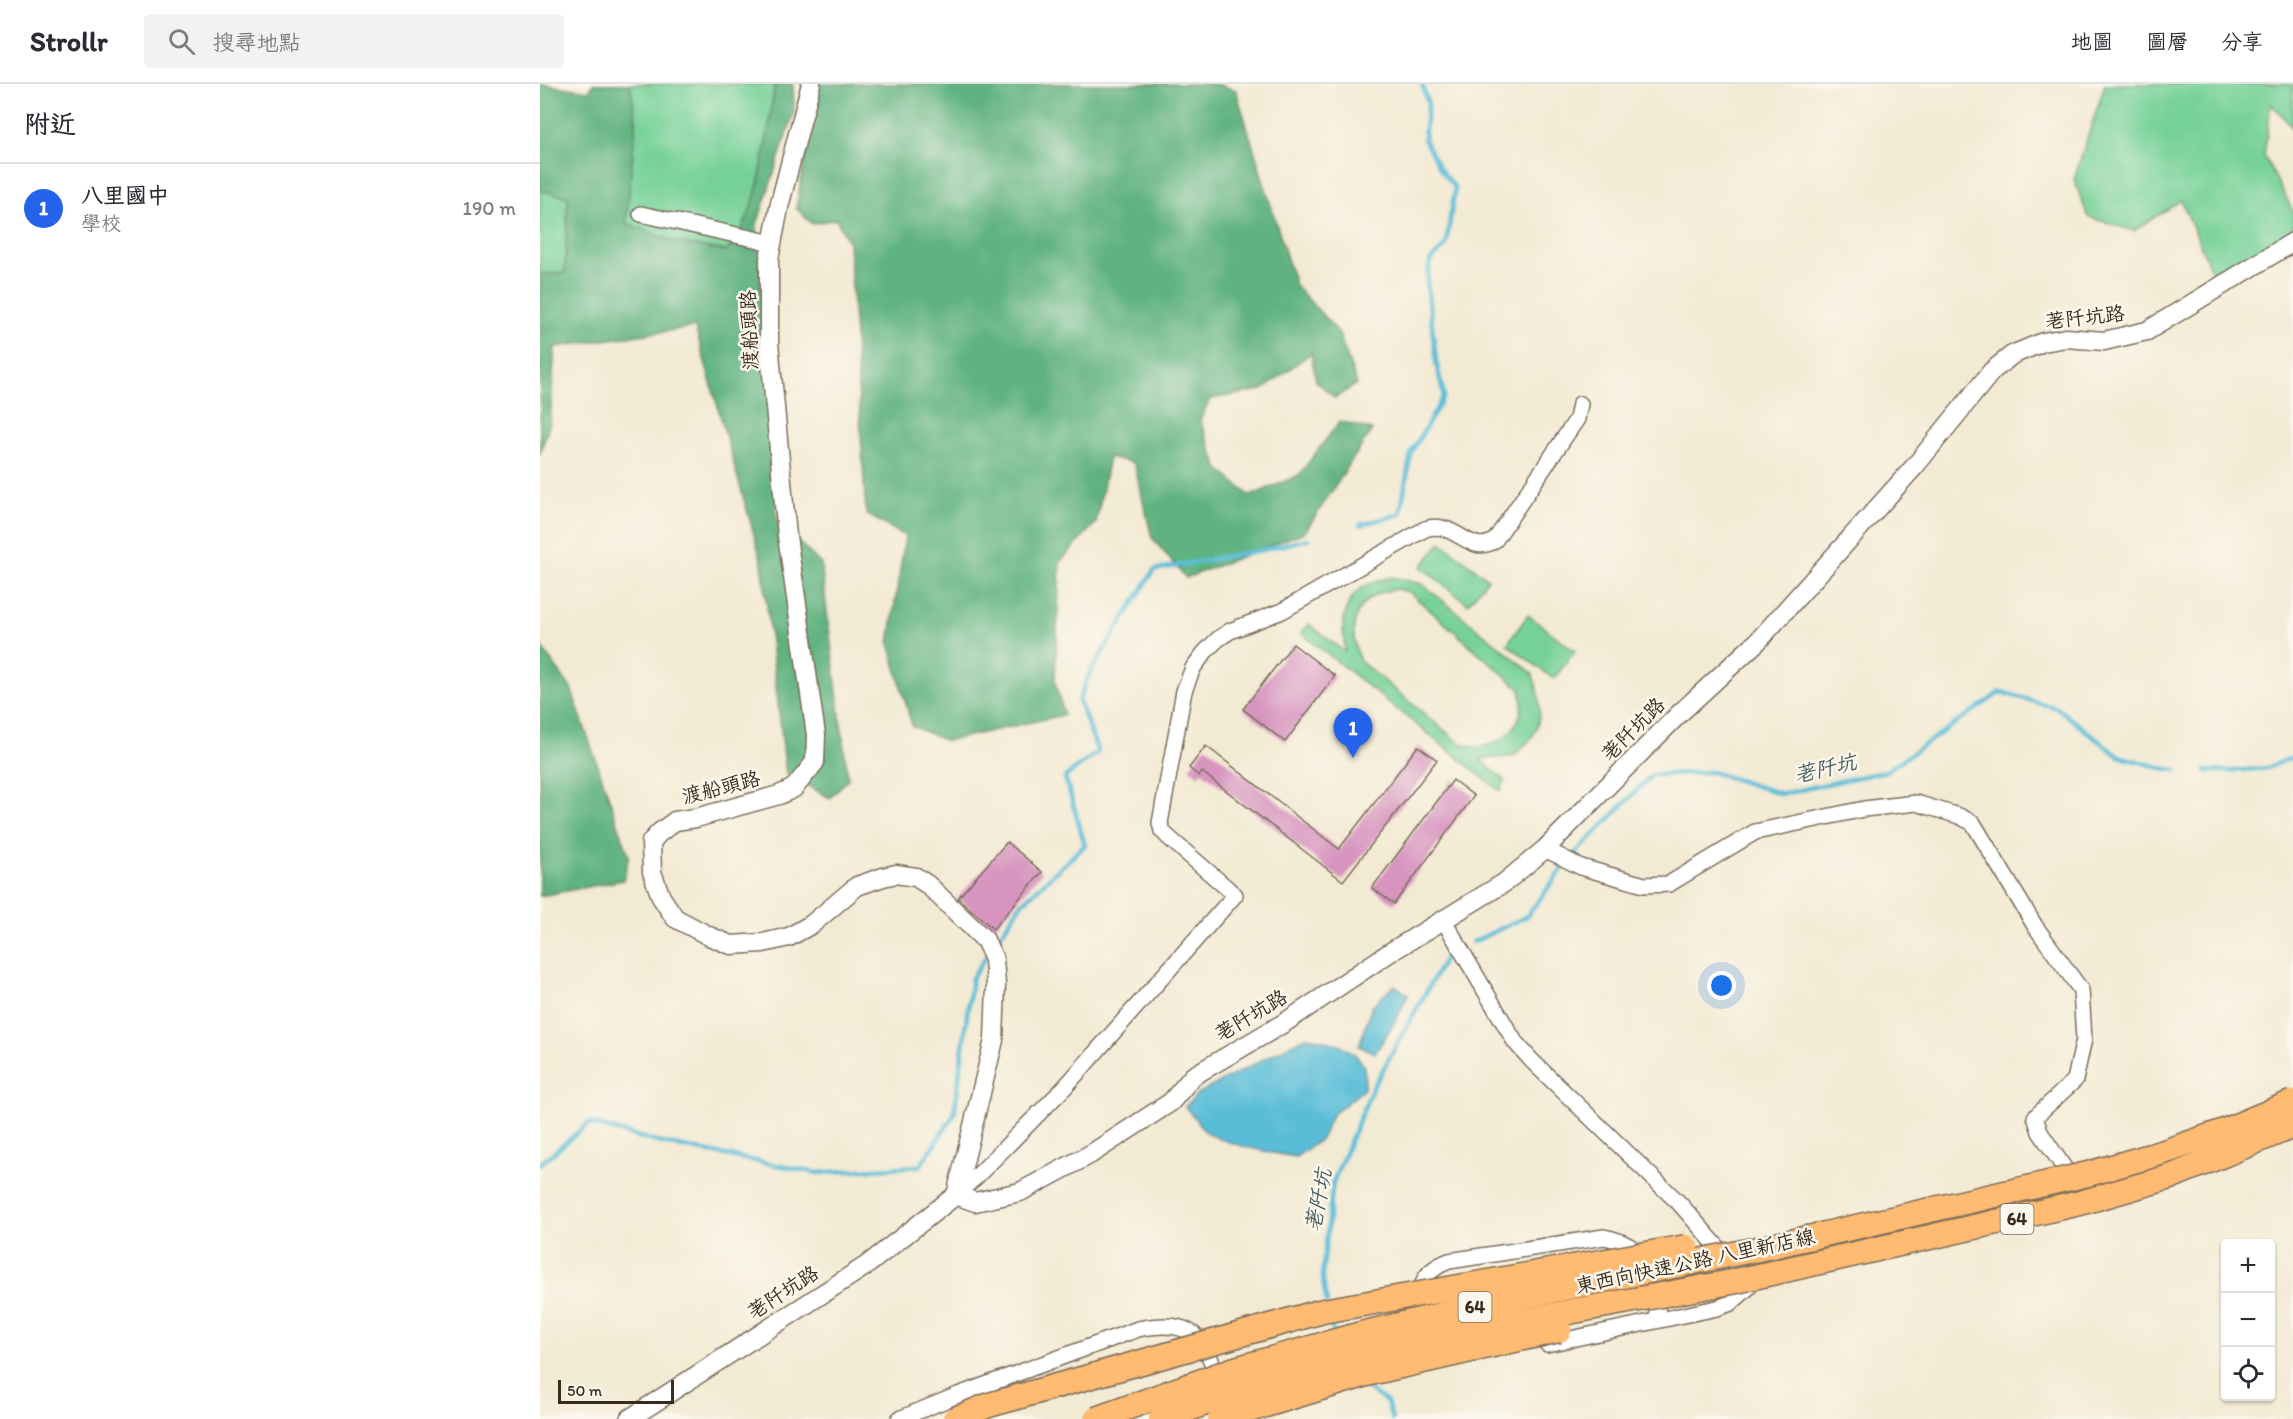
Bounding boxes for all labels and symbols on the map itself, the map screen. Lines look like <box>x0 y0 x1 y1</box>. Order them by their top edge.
street label: 渡船頭路 <box>736 289 762 370</box>
street label: 荖阡坑路 <box>2044 301 2127 333</box>
street label: 荖阡坑路 <box>1596 692 1670 766</box>
pin: 1 <box>1334 708 1372 758</box>
water label: 荖阡坑 <box>1791 748 1860 787</box>
street label: 渡船頭路 <box>679 765 764 808</box>
your location <box>1707 971 1736 1000</box>
street label: 荖阡坑路 <box>1211 984 1292 1046</box>
water label: 荖阡坑 <box>1300 1165 1337 1233</box>
road number: 64 <box>2000 1204 2034 1234</box>
street label: 東西向快速公路 八里新店線 <box>1573 1224 1817 1298</box>
street label: 荖阡坑路 <box>743 1260 824 1324</box>
road number: 64 <box>1458 1292 1492 1322</box>
scale bar <box>558 1377 674 1404</box>

